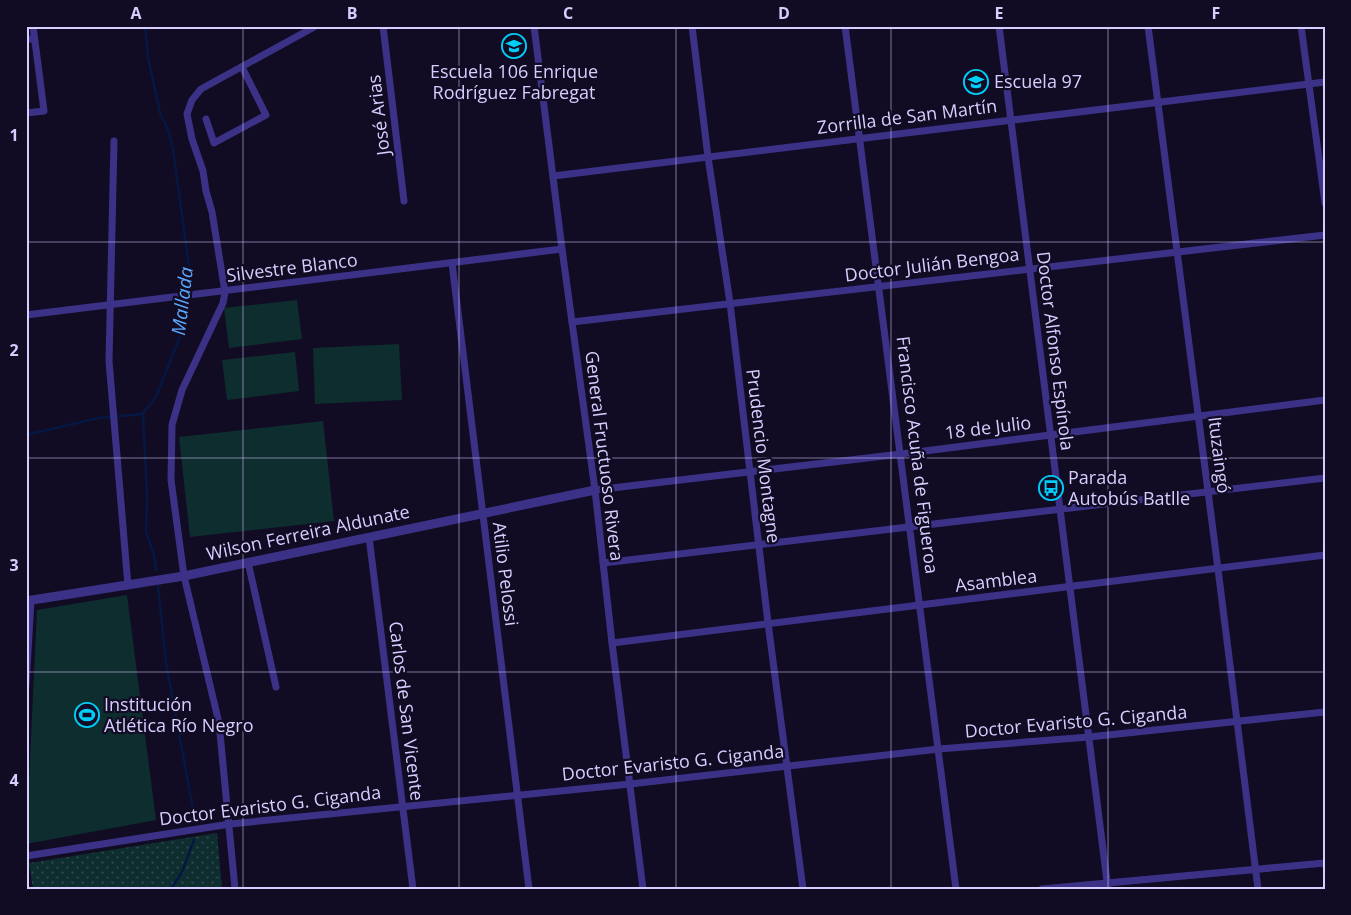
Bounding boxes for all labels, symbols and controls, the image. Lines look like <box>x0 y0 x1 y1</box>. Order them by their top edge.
text: A <box>130 2 142 24</box>
text: B <box>347 2 357 24</box>
text: C <box>563 2 573 24</box>
text: D <box>778 2 790 24</box>
text: E <box>995 2 1004 24</box>
text: F <box>1212 2 1220 24</box>
school or university icon: Escuela 106 Enrique Rodríguez Fabregat <box>501 33 527 59</box>
place label: Escuela 106 Enrique Rodríguez Fabregat <box>430 59 598 104</box>
school or university icon: Escuela 97 <box>963 69 989 95</box>
place label: Escuela 97 <box>994 69 1082 93</box>
street label: José Arias <box>361 74 395 159</box>
street label: Zorrilla de San Martín <box>816 93 998 139</box>
text: 1 <box>9 124 19 146</box>
street label: Doctor Julián Bengoa <box>843 241 1021 287</box>
street label: Silvestre Blanco <box>225 247 359 287</box>
street label: Doctor Alfonso Espínola <box>1032 250 1080 452</box>
water label: Mallada <box>165 265 199 337</box>
street label: Francisco Acuña de Figueroa <box>892 335 944 575</box>
text: 2 <box>9 339 19 361</box>
street label: General Fructuoso Rivera <box>580 349 630 562</box>
street label: Prudencio Montagne <box>741 367 787 544</box>
street label: 18 de Julio <box>943 410 1032 444</box>
street label: Ituzaingó <box>1203 415 1237 495</box>
place label: Parada Autobús Batlle <box>1068 465 1190 510</box>
bus stop icon: Parada Autobús Batlle <box>1038 475 1064 501</box>
street label: Wilson Ferreira Aldunate <box>204 499 412 565</box>
street label: Atilio Pelossi <box>488 520 524 627</box>
text: 3 <box>9 554 19 576</box>
street label: Asamblea <box>954 563 1038 597</box>
street label: Carlos de San Vicente <box>384 620 430 802</box>
place label: Institución Atlética Río Negro <box>104 692 253 737</box>
street label: Doctor Evaristo G. Ciganda <box>964 699 1188 743</box>
sports icon: Institución Atlética Río Negro <box>74 702 100 728</box>
street label: Doctor Evaristo G. Ciganda <box>561 738 785 786</box>
text: 4 <box>9 769 19 791</box>
street label: Doctor Evaristo G. Ciganda <box>158 779 382 831</box>

